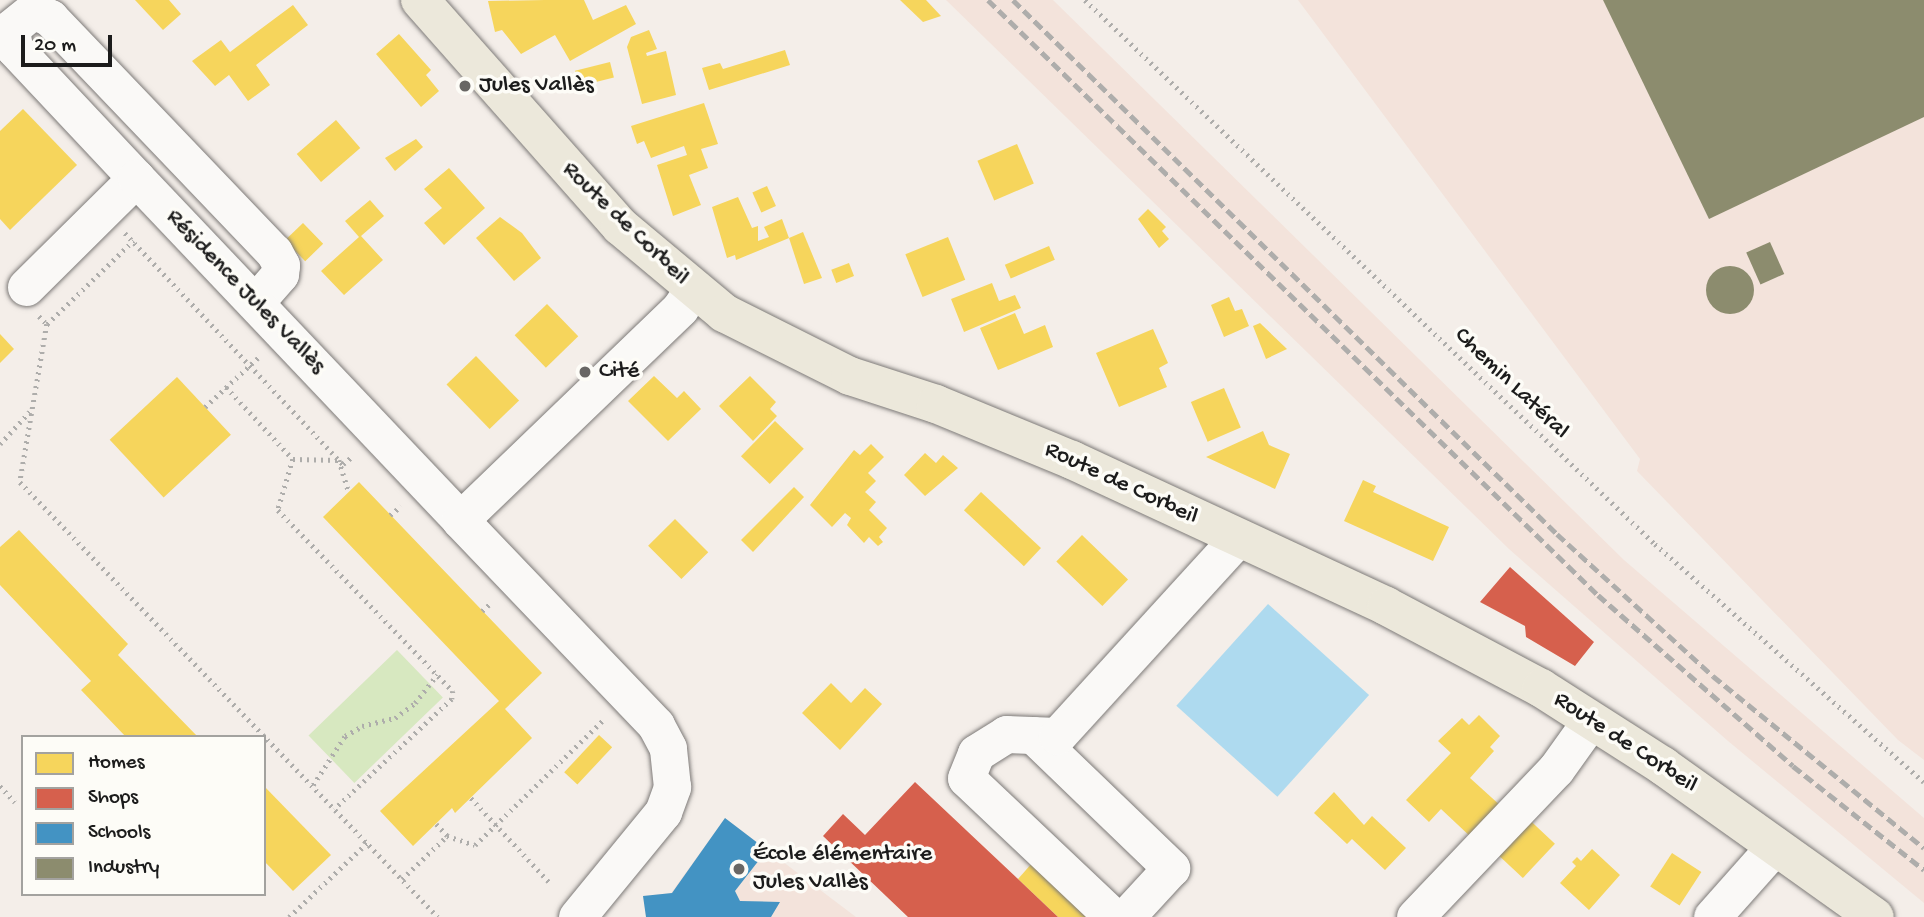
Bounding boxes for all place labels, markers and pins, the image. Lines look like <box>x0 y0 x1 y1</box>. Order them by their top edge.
place label: Jules Vallès <box>479 72 594 100</box>
marker: Jules Vallès <box>457 78 473 94</box>
place label: Cité <box>599 358 639 386</box>
marker: Cité <box>577 364 593 380</box>
place label: École élémentaire Jules Vallès <box>753 841 932 897</box>
marker: École élémentaire Jules Vallès <box>731 861 747 877</box>

